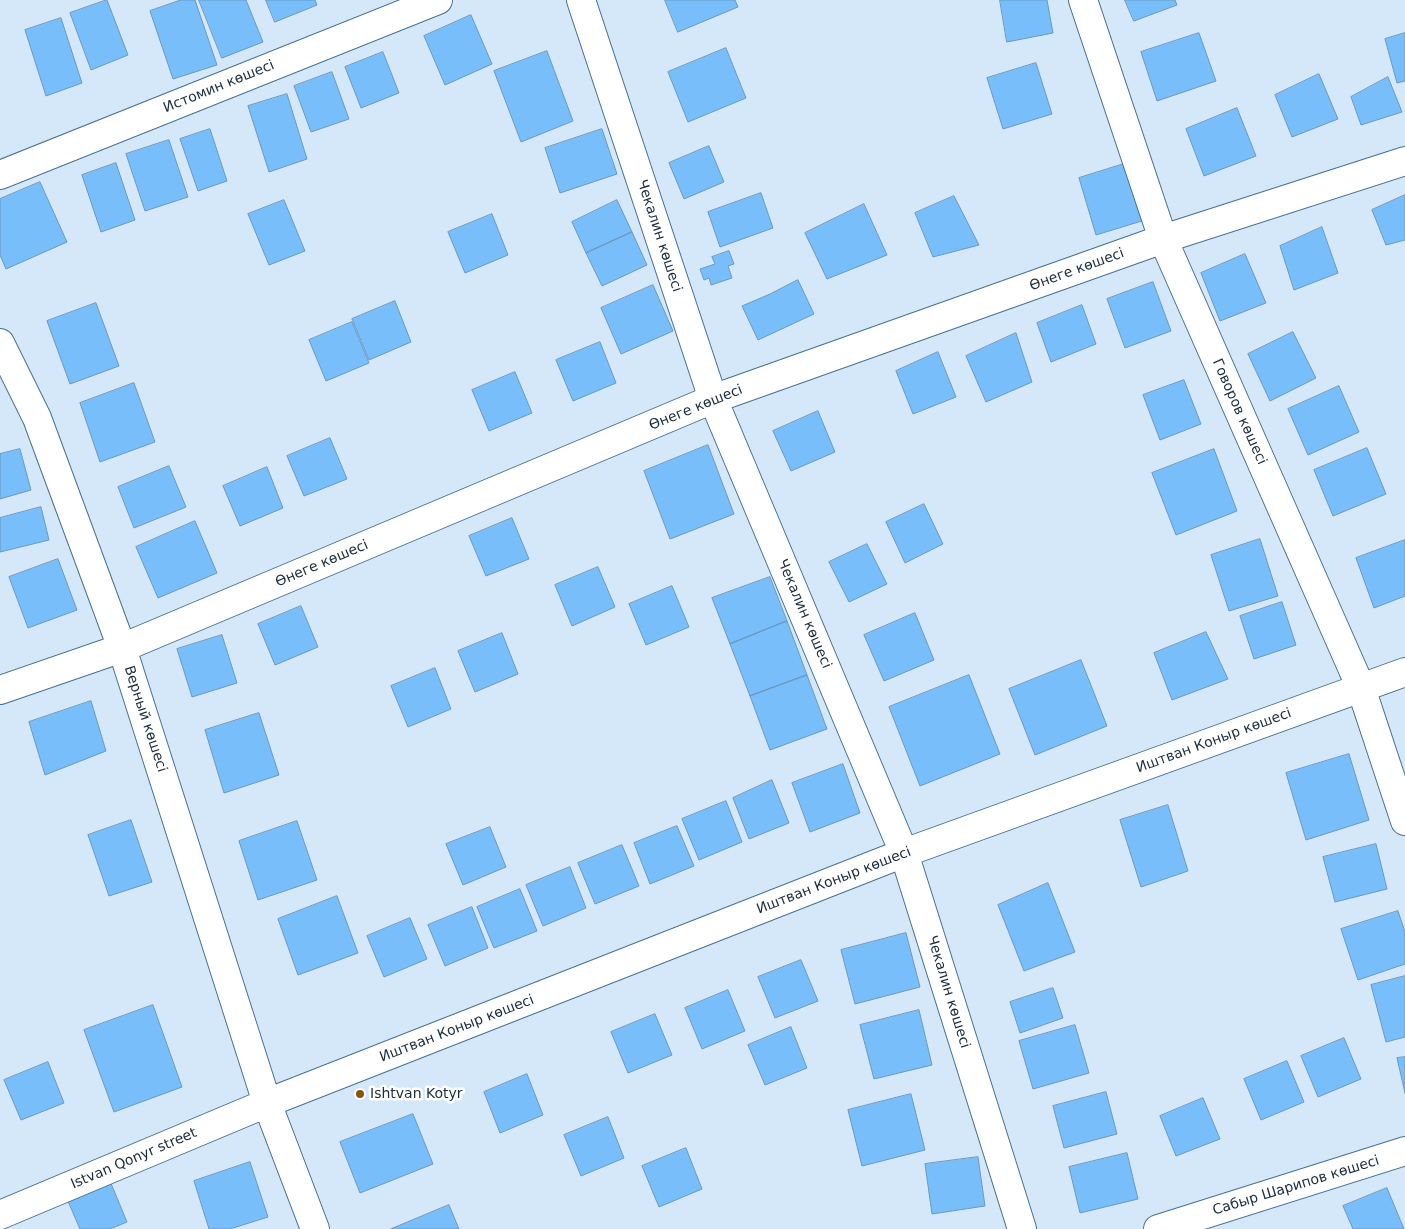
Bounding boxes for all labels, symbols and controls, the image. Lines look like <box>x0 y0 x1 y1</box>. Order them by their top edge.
street label: Истомин көшесі <box>161 57 277 117</box>
street label: Чекалин көшесі <box>633 178 685 294</box>
street label: Өнеге көшесі <box>1028 245 1126 295</box>
street label: Говоров көшесі <box>1208 356 1270 468</box>
street label: Өнеге көшесі <box>647 382 745 434</box>
street label: Өнеге көшесі <box>273 537 371 591</box>
street label: Чекалин көшесі <box>773 557 835 671</box>
street label: Верный көшесі <box>120 664 170 774</box>
street label: Иштван Коныр көшесі <box>1134 705 1294 777</box>
street label: Иштван Коныр көшесі <box>754 844 914 918</box>
street label: Чекалин көшесі <box>923 934 973 1050</box>
street label: Иштван Коныр көшесі <box>377 992 537 1066</box>
place label: Ishtvan Kotyr <box>370 1086 463 1102</box>
marker: Ishtvan Kotyr <box>354 1088 366 1100</box>
street label: Istvan Qonyr street <box>69 1125 199 1193</box>
street label: Сабыр Шарипов көшесі <box>1211 1153 1381 1219</box>

